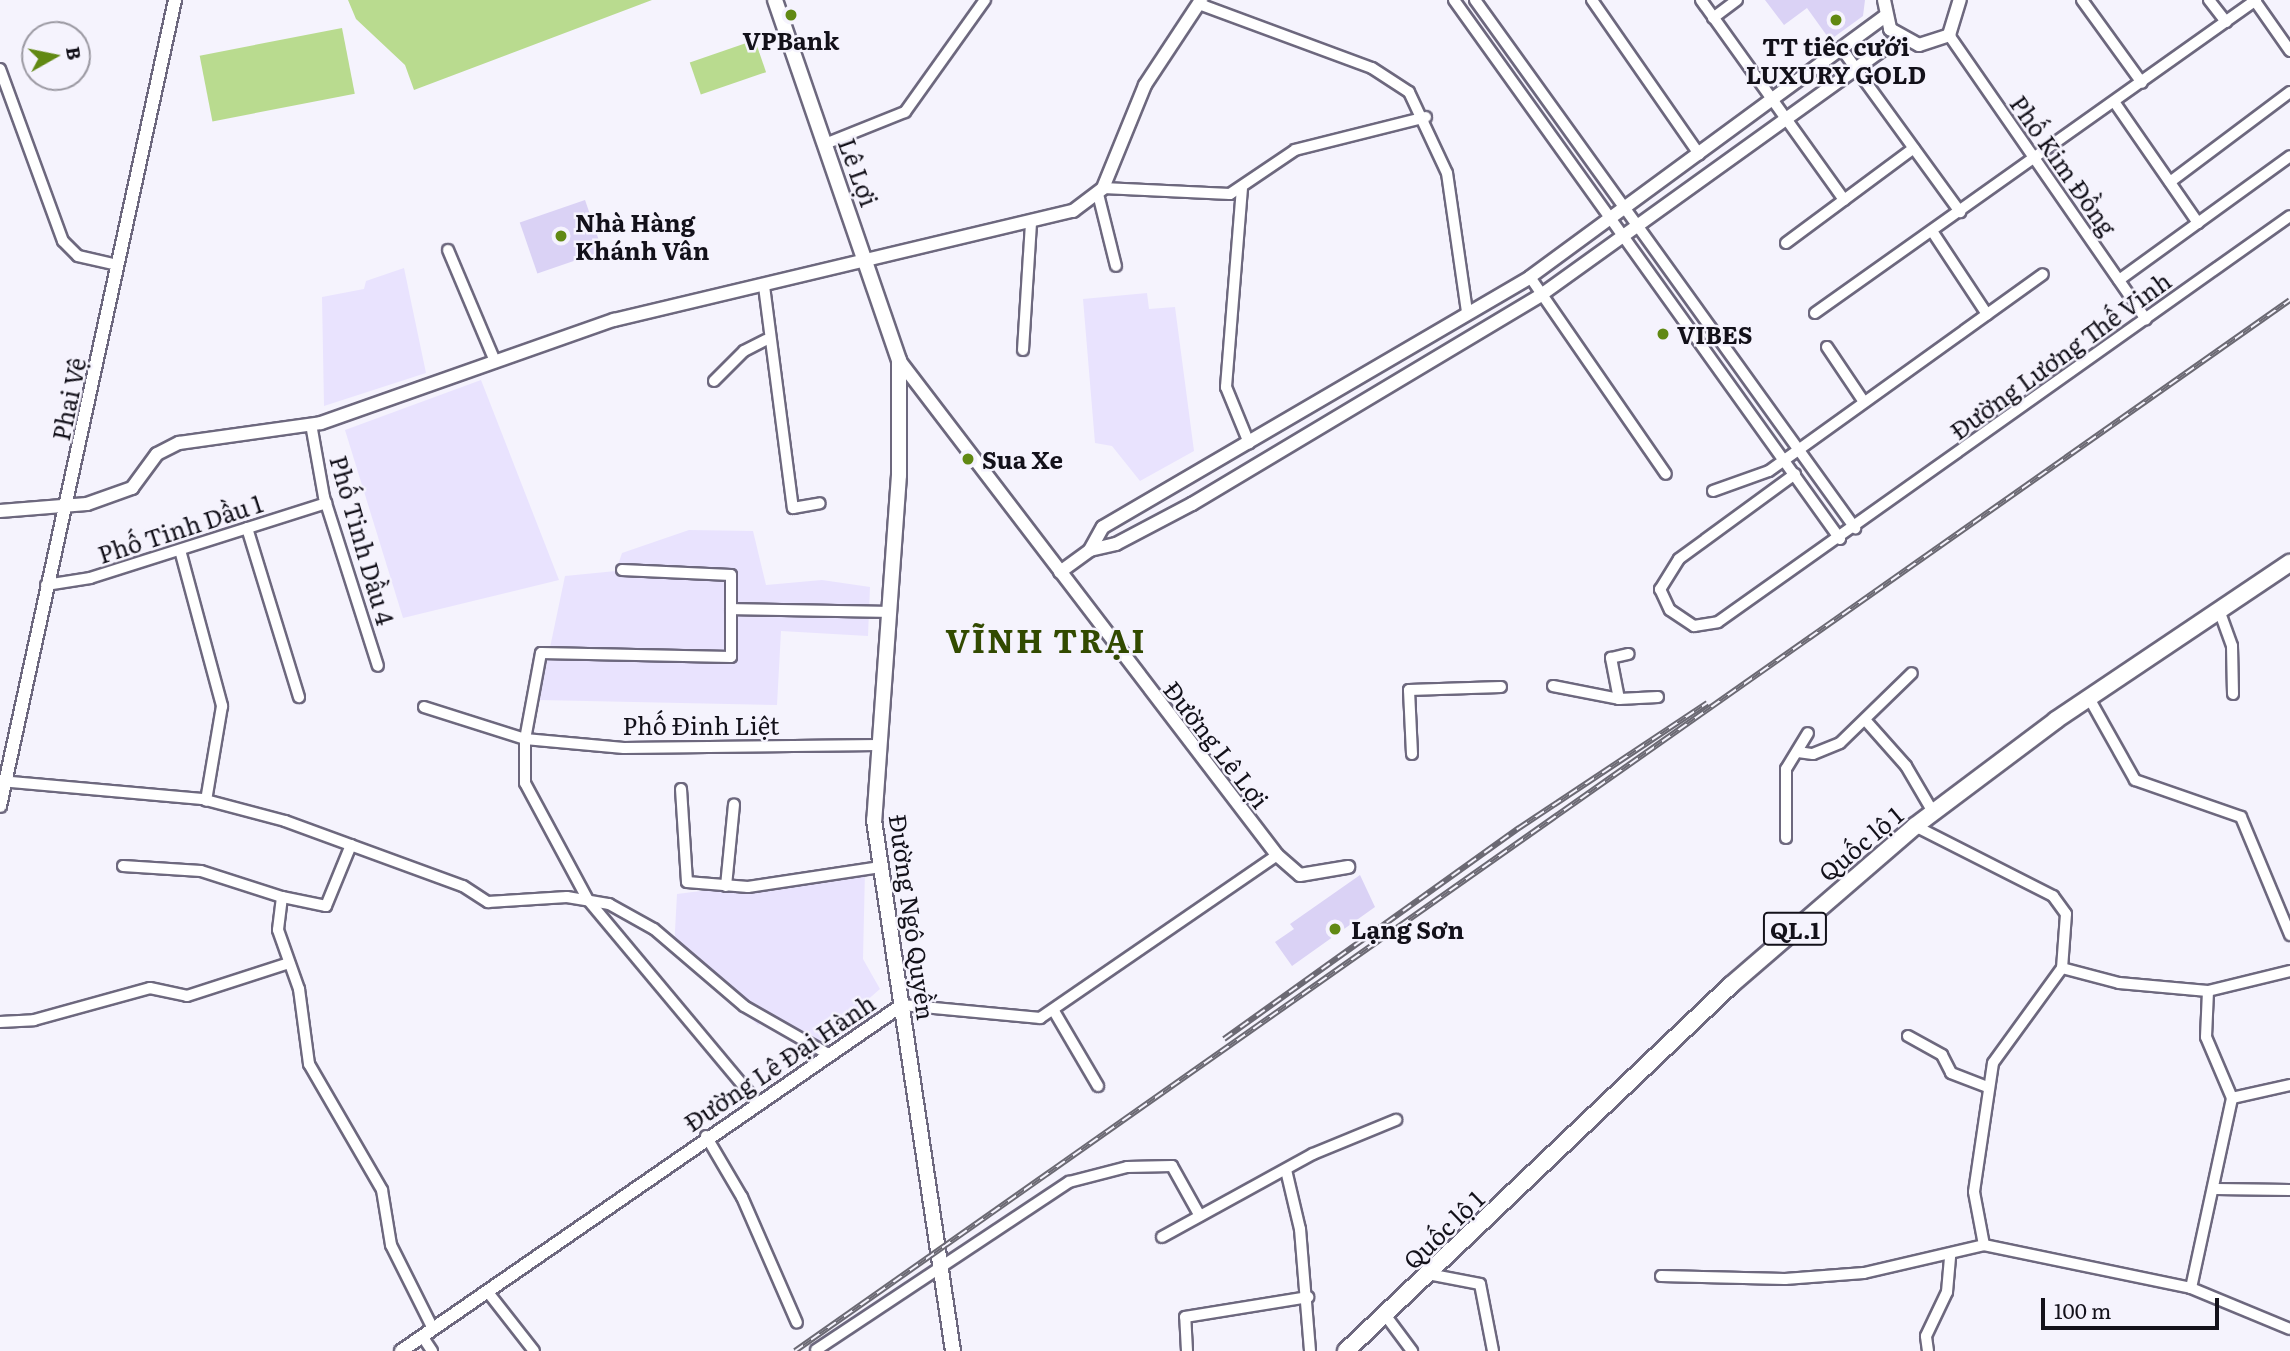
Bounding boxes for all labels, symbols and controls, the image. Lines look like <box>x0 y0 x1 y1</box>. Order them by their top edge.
marker: VPBank <box>783 7 799 23</box>
marker: TT tiêc cưới LUXURY GOLD <box>1828 12 1844 28</box>
north arrow <box>21 21 91 91</box>
place label: VPBank <box>743 26 839 54</box>
place label: TT tiêc cưới LUXURY GOLD <box>1746 32 1926 88</box>
text: B <box>60 44 90 62</box>
street label: Phố Kim Đồng <box>2005 89 2123 241</box>
street label: Lê Lợi <box>833 134 885 210</box>
place label: Nhà Hàng Khánh Vân <box>575 208 709 264</box>
marker: Nhà Hàng Khánh Vân <box>553 228 569 244</box>
street label: Đường Lương Thế Vinh <box>1944 265 2176 445</box>
place label: VIBES <box>1677 320 1753 348</box>
marker: VIBES <box>1655 326 1671 342</box>
street label: Phai Vệ <box>45 355 91 443</box>
place label: Sua Xe <box>982 445 1063 473</box>
marker: Sua Xe <box>960 451 976 467</box>
street label: Phố Tinh Dầu 4 <box>325 452 401 628</box>
street label: Phố Tinh Dầu 1 <box>94 488 266 568</box>
district label: VĨNH TRẠI <box>947 620 1145 658</box>
street label: Đường Lê Lợi <box>1158 675 1276 813</box>
street label: Phố Đinh Liệt <box>622 711 780 739</box>
street label: Quốc lộ 1 <box>1812 800 1908 886</box>
street label: Đường Ngô Quyền <box>884 812 942 1022</box>
road number: QL.1 <box>1762 910 1828 948</box>
place label: Lạng Sơn <box>1351 915 1464 943</box>
marker: Lạng Sơn <box>1325 919 1345 939</box>
street label: Đường Lê Đại Hành <box>678 987 880 1137</box>
street label: Quốc lộ 1 <box>1397 1184 1489 1274</box>
scale bar <box>2045 1284 2224 1328</box>
text: 100 m <box>2054 1294 2111 1325</box>

